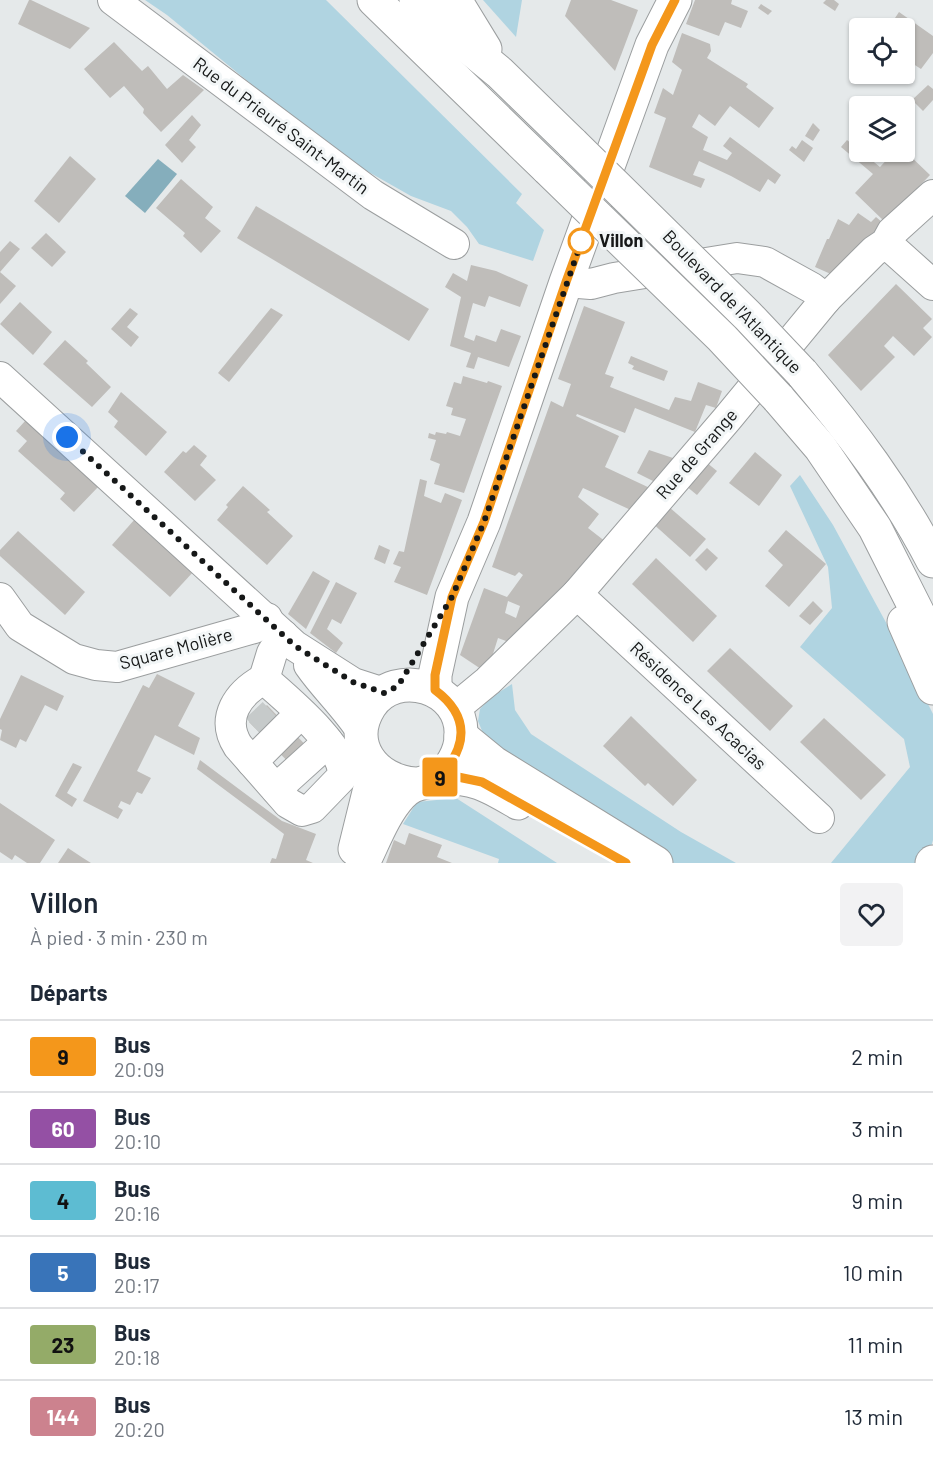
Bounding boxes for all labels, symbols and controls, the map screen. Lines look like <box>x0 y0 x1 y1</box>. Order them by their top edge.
map controls <box>849 18 915 162</box>
button: locate <box>849 18 915 84</box>
street label: Rue du Prieuré Saint-Martin <box>189 52 374 199</box>
button: layers <box>849 96 915 162</box>
street label: Boulevard de l'Atlantique <box>659 225 807 378</box>
marker: Villon <box>568 228 594 254</box>
place label: Villon <box>599 229 643 251</box>
street label: Rue de Grange <box>651 404 741 503</box>
your location <box>52 422 82 452</box>
street label: Square Molière <box>117 622 235 674</box>
street label: Résidence Les Acacias <box>626 636 771 774</box>
line badge: 9 <box>420 758 460 796</box>
text: 9 <box>434 765 446 790</box>
button: heart <box>840 883 903 946</box>
text: Villon <box>30 885 98 919</box>
text: À pied · 3 min · 230 m <box>30 925 208 949</box>
text: Départs <box>30 979 108 1005</box>
text: Bus <box>114 1031 151 1057</box>
text: 2 min <box>851 1043 903 1069</box>
text: 9 <box>57 1044 69 1069</box>
text: 20:09 <box>114 1057 165 1081</box>
text: Bus <box>114 1103 151 1129</box>
text: 3 min <box>852 1115 903 1141</box>
text: 60 <box>51 1116 75 1141</box>
text: 20:10 <box>114 1129 161 1153</box>
text: Bus <box>114 1175 151 1201</box>
text: 9 min <box>851 1187 903 1213</box>
text: 4 <box>57 1188 69 1213</box>
text: 20:16 <box>114 1201 160 1225</box>
text: Bus <box>114 1247 151 1273</box>
text: 10 min <box>843 1259 903 1285</box>
text: 5 <box>57 1260 69 1285</box>
text: 20:17 <box>114 1273 159 1297</box>
text: Bus <box>114 1319 151 1345</box>
text: 11 min <box>847 1331 903 1357</box>
text: 23 <box>52 1332 74 1357</box>
text: 20:18 <box>114 1345 160 1369</box>
text: Bus <box>114 1391 151 1417</box>
text: 13 min <box>844 1403 903 1429</box>
text: 144 <box>47 1404 79 1429</box>
text: 20:20 <box>114 1417 165 1441</box>

